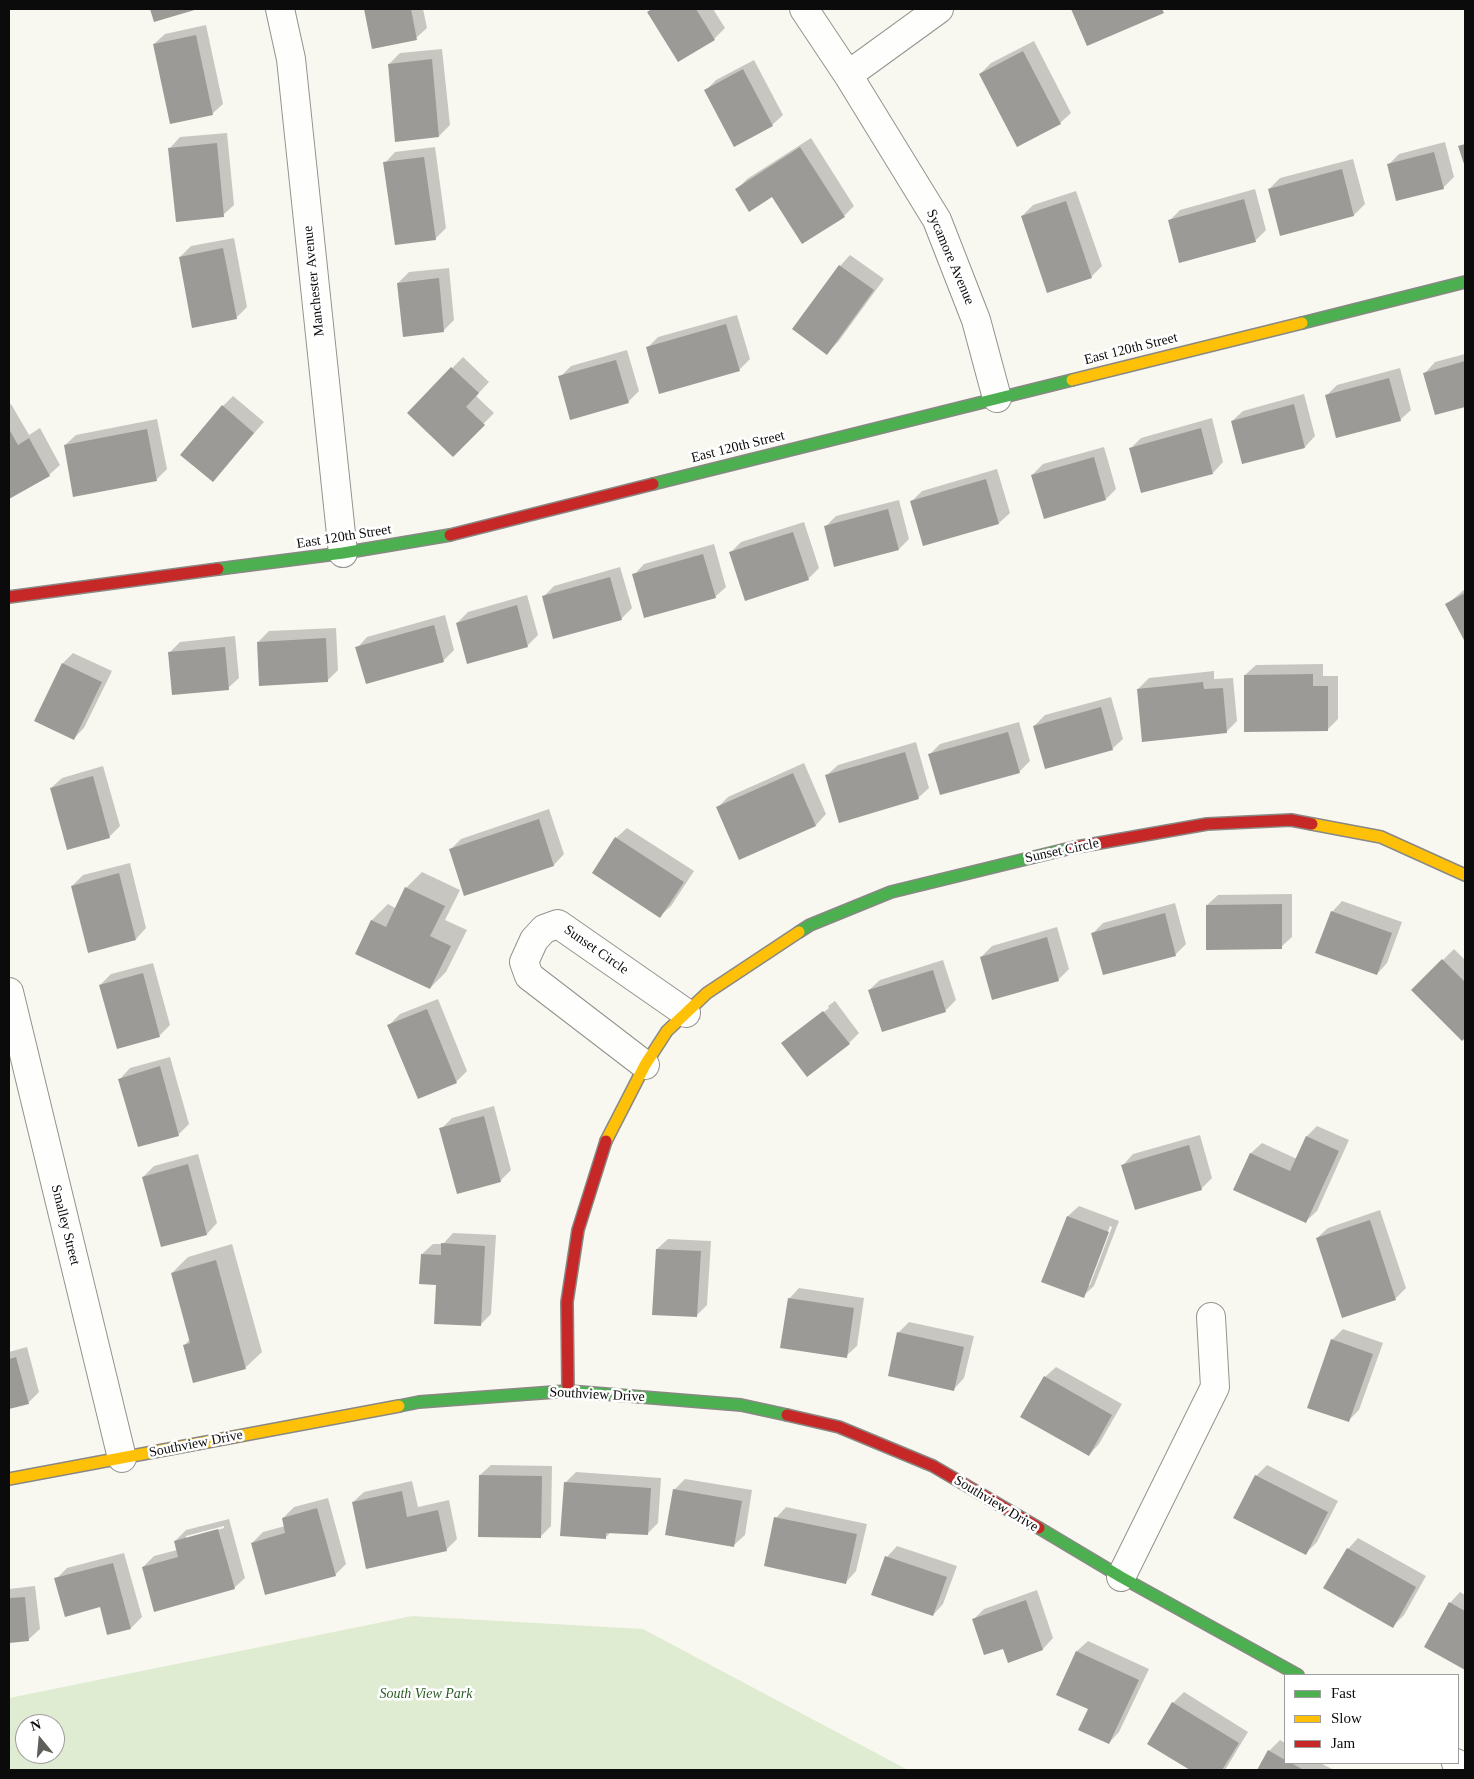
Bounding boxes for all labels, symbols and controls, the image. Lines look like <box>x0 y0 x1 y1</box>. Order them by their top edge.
street label: Sycamore Avenue <box>922 207 978 307</box>
street label: Manchester Avenue <box>300 225 328 337</box>
street label: East 120th Street <box>1083 329 1179 369</box>
street label: East 120th Street <box>690 427 786 467</box>
street label: East 120th Street <box>295 521 393 553</box>
street label: Sunset Circle <box>1024 835 1100 867</box>
street label: Sunset Circle <box>560 922 632 978</box>
street label: Smalley Street <box>47 1183 83 1267</box>
street label: Southview Drive <box>549 1384 645 1406</box>
street label: Southview Drive <box>148 1427 244 1461</box>
street label: Southview Drive <box>951 1472 1041 1536</box>
legend <box>1284 1674 1459 1764</box>
text: Fast <box>1331 1685 1356 1701</box>
park label: South View Park <box>379 1686 473 1702</box>
text: Slow <box>1331 1710 1362 1726</box>
north arrow <box>15 1714 65 1764</box>
text: N <box>29 1716 43 1734</box>
text: Jam <box>1331 1735 1355 1751</box>

